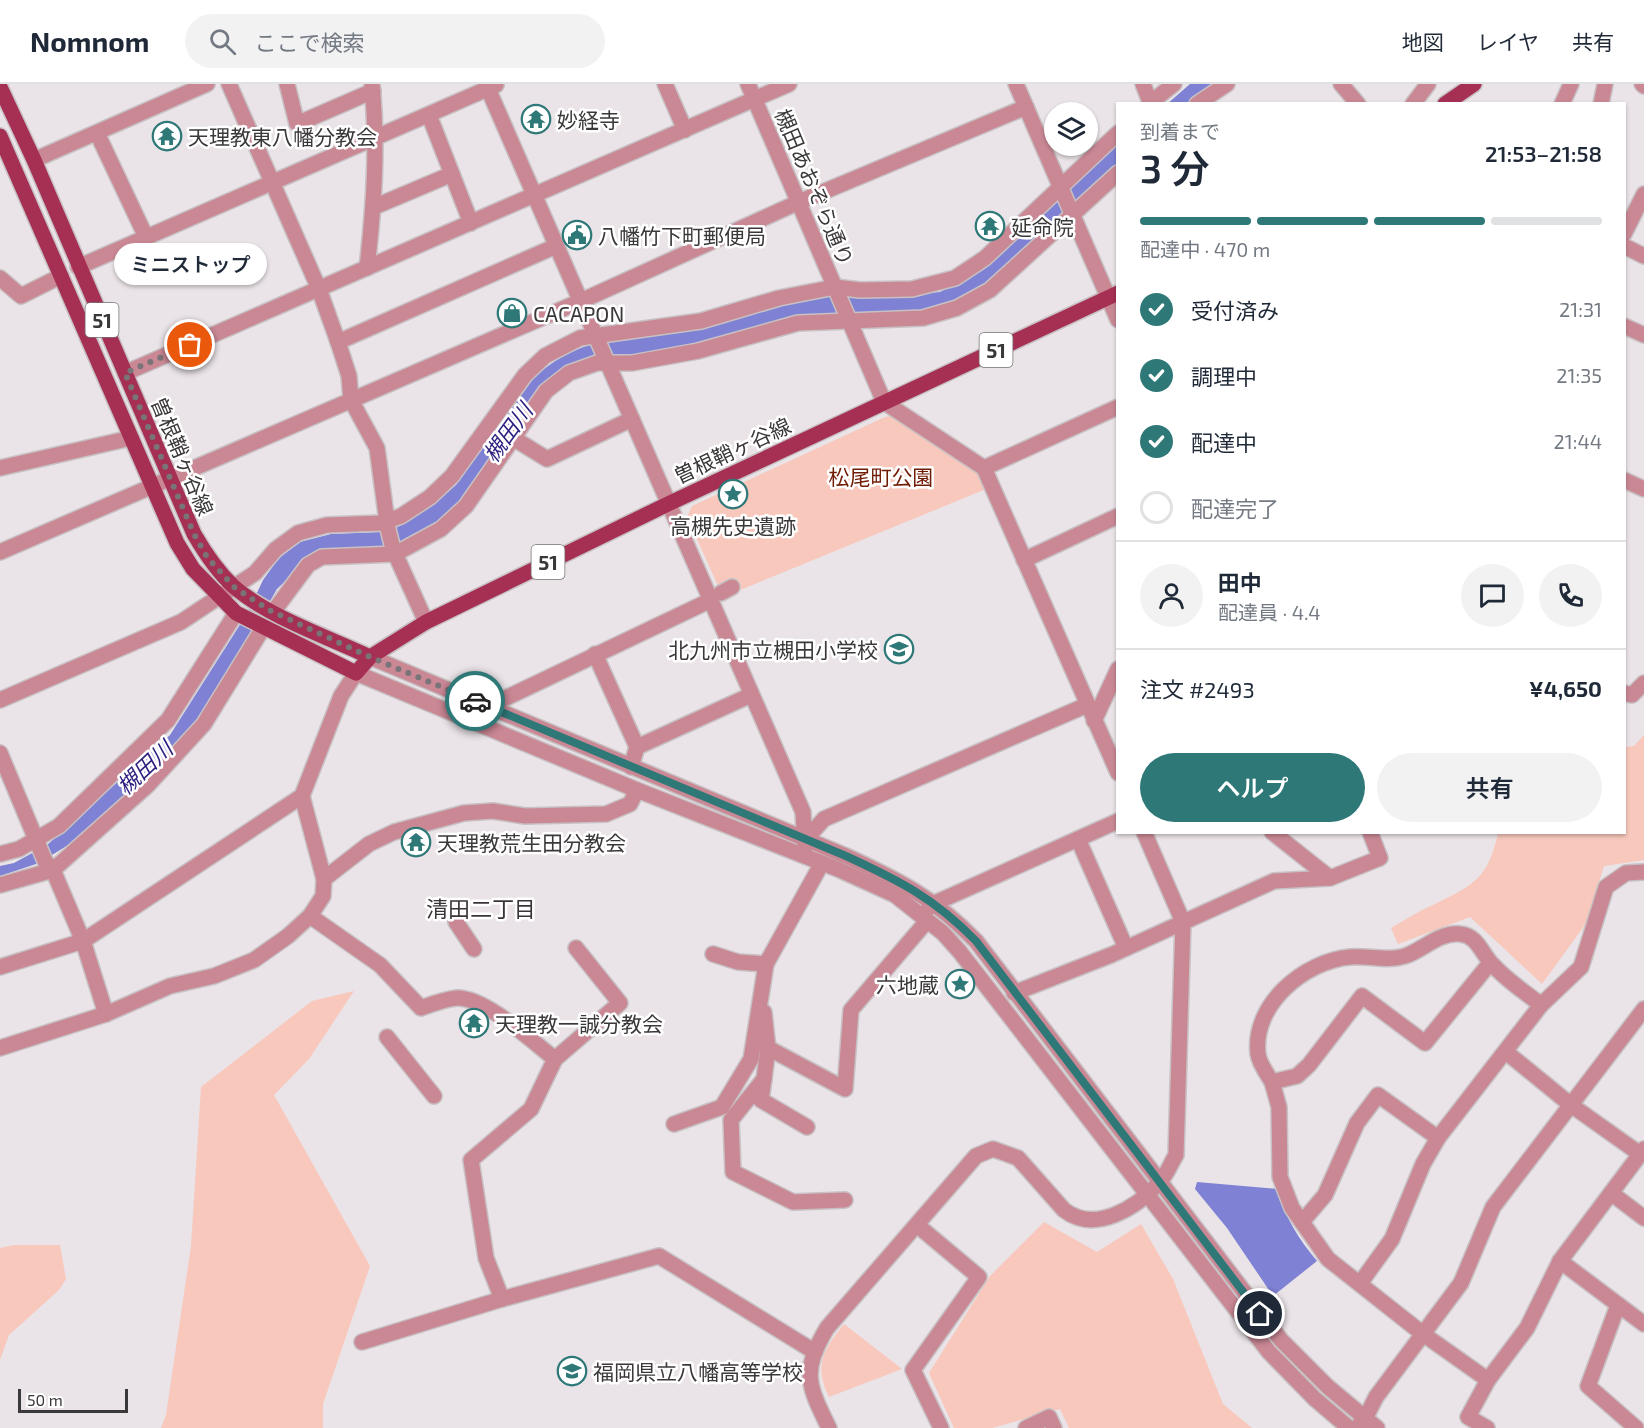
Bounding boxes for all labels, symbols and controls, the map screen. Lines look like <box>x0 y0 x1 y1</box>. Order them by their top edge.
search box <box>185 14 605 68</box>
text: Nomnom <box>30 24 149 58</box>
icon: search <box>206 25 239 58</box>
text: ここで検索 <box>254 29 364 55</box>
text: 地図 <box>1402 29 1444 54</box>
text: レイヤ <box>1477 29 1539 54</box>
text: 共有 <box>1572 29 1614 54</box>
map controls <box>1044 102 1098 156</box>
button: layers <box>1044 102 1098 156</box>
temple icon: 妙経寺 <box>520 103 552 135</box>
street label: 槻田あおぞら通り <box>771 105 859 269</box>
place label: 妙経寺 <box>557 107 620 132</box>
text: 到着まで <box>1140 119 1220 143</box>
temple icon: 天理教東八幡分教会 <box>151 120 183 152</box>
place label: 天理教東八幡分教会 <box>188 124 377 149</box>
text: 21:53–21:58 <box>1485 140 1602 166</box>
text: 3 分 <box>1140 144 1209 191</box>
temple icon: 延命院 <box>974 210 1006 242</box>
place label: 延命院 <box>1011 214 1074 239</box>
public building icon: 八幡竹下町郵便局 <box>561 219 593 251</box>
place label: 八幡竹下町郵便局 <box>598 223 766 248</box>
text: 配達中 · 470 m <box>1140 237 1270 261</box>
callout: ミニストップ <box>114 243 266 285</box>
text: ミニストップ <box>131 252 251 276</box>
icon: check <box>1140 293 1173 326</box>
shop icon: CACAPON <box>496 297 528 329</box>
text: 受付済み <box>1191 297 1279 323</box>
text: 21:31 <box>1559 297 1602 321</box>
place label: CACAPON <box>533 301 624 326</box>
road number: 51 <box>86 303 118 337</box>
pin <box>164 319 215 370</box>
icon: bag <box>173 328 206 361</box>
road number: 51 <box>980 333 1012 367</box>
icon: check <box>1140 359 1173 392</box>
text: 調理中 <box>1191 363 1257 389</box>
text: 21:35 <box>1556 363 1602 387</box>
street label: 曽根鞘ヶ谷線 <box>147 393 219 519</box>
water label: 槻田川 <box>477 396 538 466</box>
street label: 曽根鞘ヶ谷線 <box>670 412 794 488</box>
icon: check <box>1140 425 1173 458</box>
text: 配達中 <box>1191 429 1257 455</box>
text: 21:44 <box>1553 429 1602 453</box>
park label: 松尾町公園 <box>829 464 934 489</box>
place icon: 高槻先史遺跡 <box>717 478 749 510</box>
text: 配達完了 <box>1191 495 1279 521</box>
place label: 高槻先史遺跡 <box>670 513 796 538</box>
road number: 51 <box>532 545 564 579</box>
button: person <box>1140 564 1203 627</box>
button: chat <box>1461 564 1524 627</box>
button: phone <box>1539 564 1602 627</box>
text: 田中 <box>1218 569 1262 595</box>
text: 配達員 · 4.4 <box>1218 600 1321 624</box>
school or university icon: 北九州市立槻田小学校 <box>883 633 915 665</box>
place label: 北九州市立槻田小学校 <box>668 637 878 662</box>
courier <box>445 671 505 731</box>
text: ¥4,650 <box>1529 675 1602 701</box>
text: 注文 #2493 <box>1140 676 1255 702</box>
icon: car <box>459 685 492 718</box>
water label: 槻田川 <box>111 734 178 799</box>
button: ヘルプ <box>1140 753 1365 822</box>
button: 共有 <box>1377 753 1602 822</box>
temple icon: 天理教荒生田分教会 <box>400 826 432 858</box>
place label: 天理教荒生田分教会 <box>437 830 626 855</box>
district label: 清田二丁目 <box>426 895 536 921</box>
place icon: 六地蔵 <box>944 968 976 1000</box>
place label: 六地蔵 <box>876 972 939 997</box>
temple icon: 天理教一誠分教会 <box>458 1007 490 1039</box>
place label: 天理教一誠分教会 <box>495 1011 663 1036</box>
pin <box>1234 1288 1285 1339</box>
icon: home <box>1243 1297 1276 1330</box>
school or university icon: 福岡県立八幡高等学校 <box>556 1355 588 1387</box>
place label: 福岡県立八幡高等学校 <box>593 1359 803 1384</box>
scale bar <box>18 1386 128 1414</box>
text: 50 m <box>27 1390 63 1409</box>

